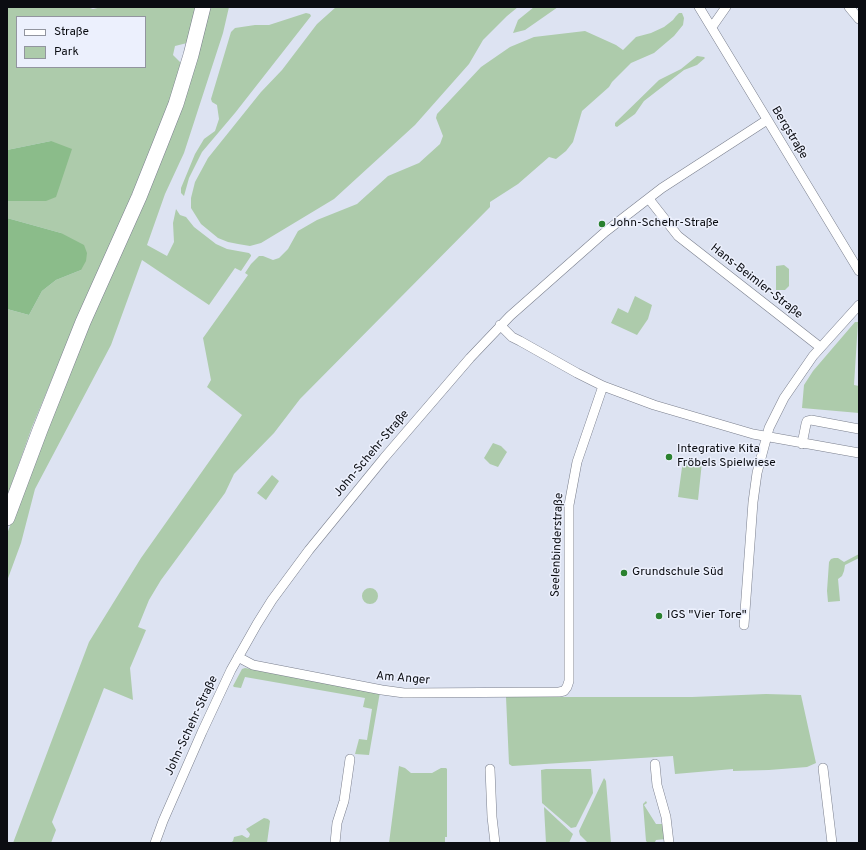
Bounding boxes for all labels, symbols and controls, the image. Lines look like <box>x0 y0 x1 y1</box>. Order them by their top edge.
legend <box>16 16 146 68</box>
text: Straße <box>54 24 89 40</box>
text: Park <box>54 44 79 60</box>
street label: Bergstraße <box>768 104 810 162</box>
place label: John-Schehr-Straße <box>610 217 719 231</box>
marker: John-Schehr-Straße <box>597 219 607 229</box>
street label: Hans-Beimler-Straße <box>707 242 805 322</box>
street label: John-Schehr-Straße <box>332 408 412 500</box>
place label: Integrative Kita Fröbels Spielwiese <box>677 443 776 471</box>
marker: Integrative Kita Fröbels Spielwiese <box>664 452 674 462</box>
street label: Seelenbinderstraße <box>549 493 567 597</box>
place label: Grundschule Süd <box>632 566 723 580</box>
marker: Grundschule Süd <box>619 568 629 578</box>
place label: IGS "Vier Tore" <box>667 609 747 623</box>
marker: IGS "Vier Tore" <box>654 611 664 621</box>
street label: Am Anger <box>375 669 431 689</box>
street label: John-Schehr-Straße <box>162 674 222 778</box>

